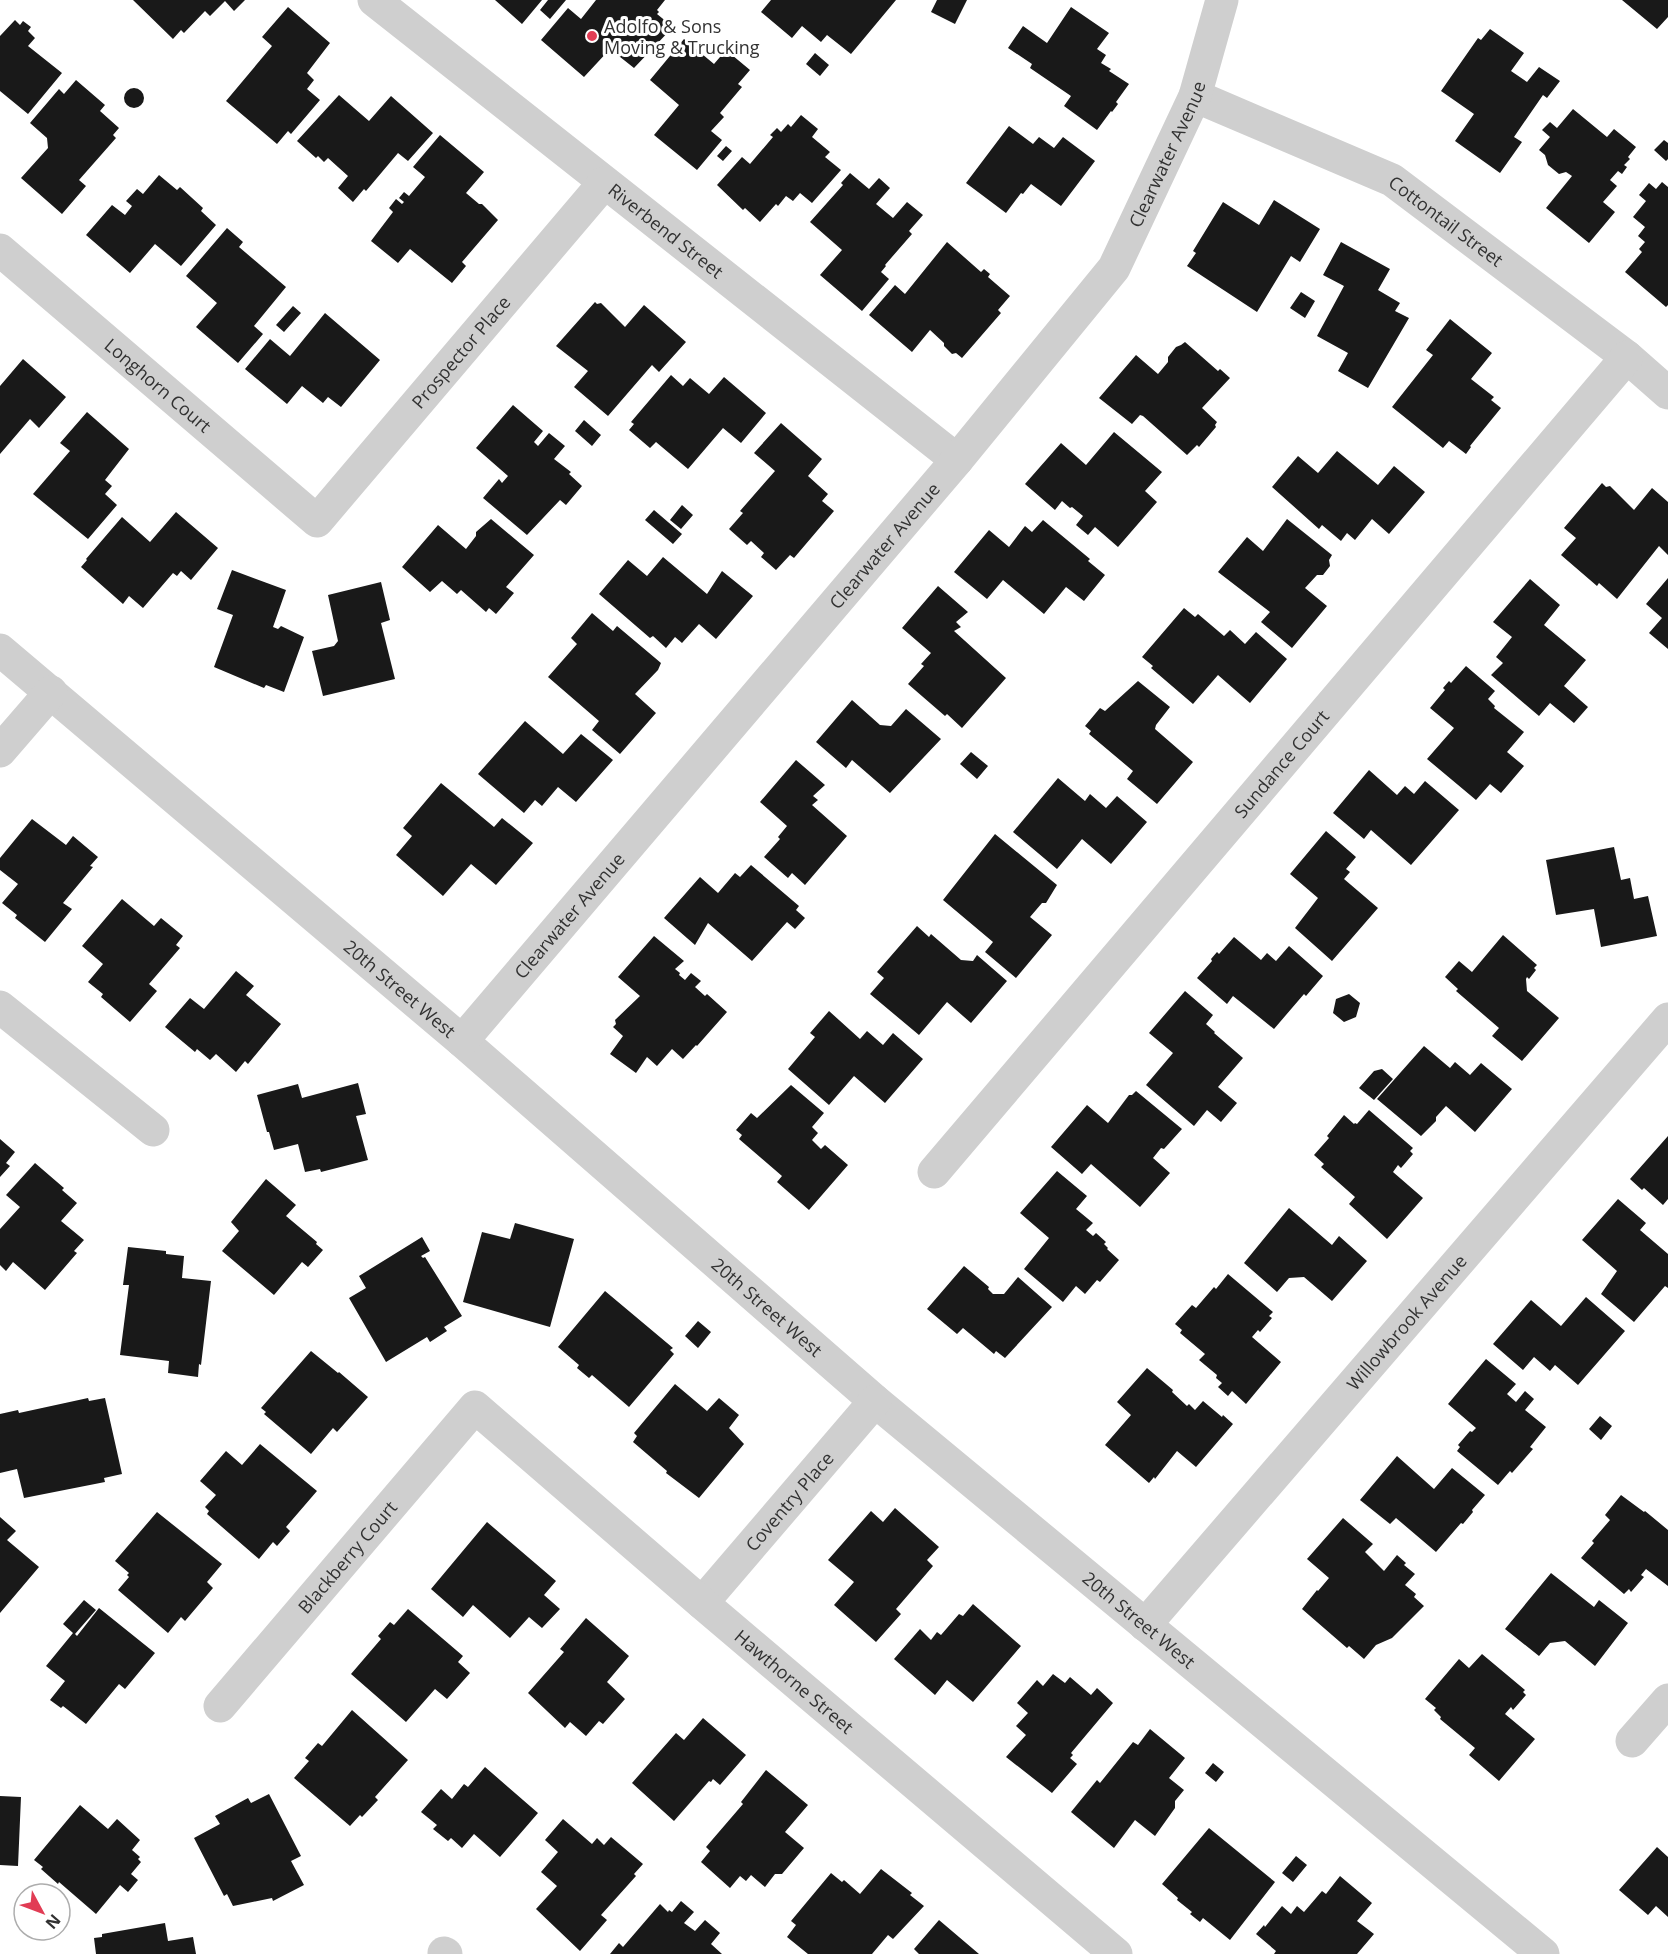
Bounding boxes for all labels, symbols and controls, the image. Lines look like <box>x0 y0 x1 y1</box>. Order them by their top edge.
place label: Adolfo & Sons Moving & Trucking <box>604 14 760 59</box>
marker: Adolfo & Sons Moving & Trucking <box>585 29 599 43</box>
street label: Clearwater Avenue <box>1123 78 1211 231</box>
street label: Cottontail Street <box>1384 170 1508 272</box>
street label: Riverbend Street <box>604 178 729 283</box>
street label: Prospector Place <box>406 290 515 413</box>
street label: Longhorn Court <box>100 333 216 438</box>
street label: Clearwater Avenue <box>824 477 945 614</box>
street label: Sundance Court <box>1229 705 1334 823</box>
street label: Clearwater Avenue <box>508 847 630 984</box>
street label: 20th Street West <box>339 934 461 1043</box>
street label: Willowbrook Avenue <box>1341 1249 1472 1395</box>
street label: 20th Street West <box>707 1252 828 1362</box>
street label: Coventry Place <box>740 1446 839 1556</box>
street label: Blackberry Court <box>292 1495 402 1618</box>
street label: 20th Street West <box>1078 1566 1200 1673</box>
street label: Hawthorne Street <box>730 1624 859 1739</box>
north arrow <box>12 1882 72 1942</box>
text: N <box>41 1910 66 1934</box>

